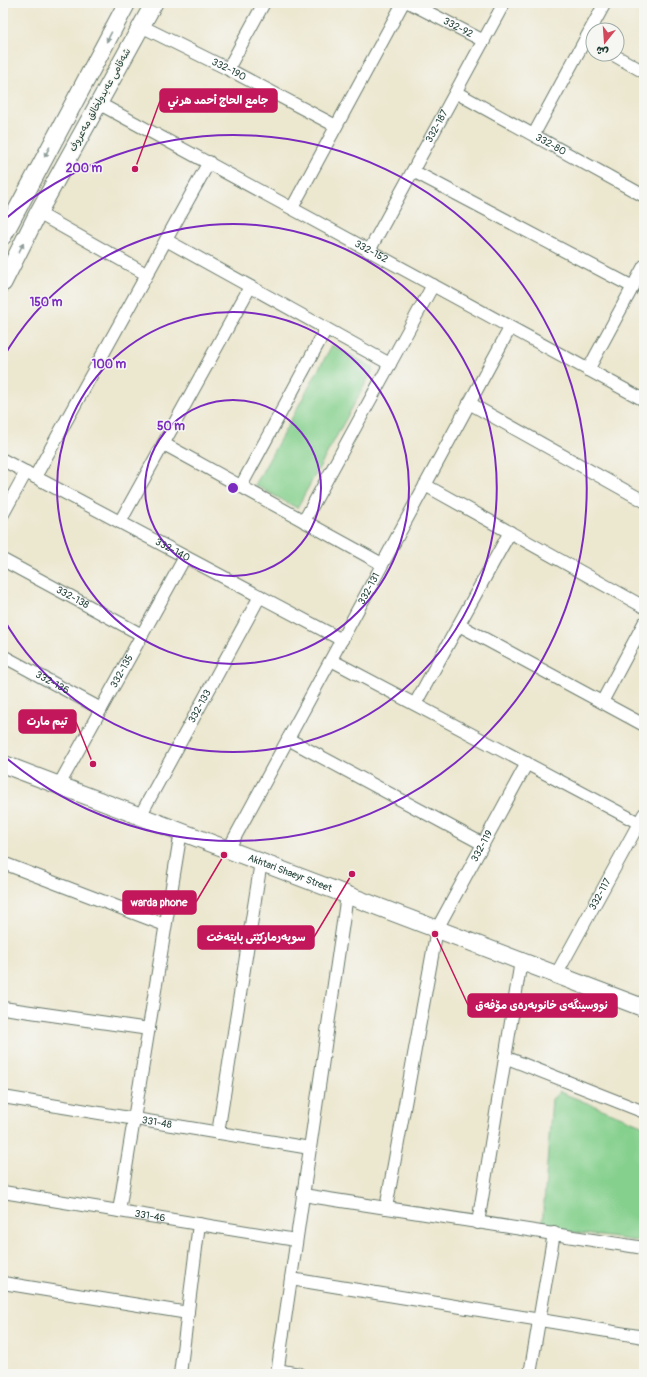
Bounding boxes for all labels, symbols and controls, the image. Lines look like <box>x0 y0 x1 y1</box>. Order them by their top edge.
street label: 332-92 <box>441 15 475 40</box>
north arrow <box>585 22 625 62</box>
one-way arrow <box>105 31 112 43</box>
text: ش <box>595 43 610 59</box>
street label: شەقامی عەبدولخالق مەعروف <box>67 46 134 154</box>
street label: 332-190 <box>210 56 248 83</box>
callout: جامع الحاج أحمد هرني <box>160 89 277 112</box>
text: جامع الحاج أحمد هرني <box>168 94 268 110</box>
street label: 332-187 <box>423 107 451 145</box>
street label: 332-80 <box>533 131 568 158</box>
one-way arrow <box>43 146 50 157</box>
text: 200 m <box>66 161 103 176</box>
street label: 332-152 <box>353 238 390 266</box>
one-way arrow <box>17 242 24 254</box>
text: 150 m <box>30 295 63 310</box>
text: 100 m <box>92 357 127 372</box>
text: 50 m <box>157 419 185 434</box>
centre of rings <box>226 481 240 495</box>
street label: 332-140 <box>153 536 192 564</box>
street label: 332-131 <box>356 571 383 607</box>
street label: 332-138 <box>54 584 91 611</box>
street label: 332-135 <box>108 653 136 690</box>
street label: 332-136 <box>33 669 71 697</box>
street label: 332-133 <box>186 687 214 725</box>
callout: تيم مارت <box>19 710 76 733</box>
text: تيم مارت <box>27 715 68 730</box>
street label: 332-119 <box>469 828 495 864</box>
street label: Akhtari Shaeyr Street <box>246 852 335 895</box>
street label: 332-117 <box>587 876 614 912</box>
callout: warda phone <box>123 891 196 914</box>
text: warda phone <box>131 896 188 909</box>
callout: سوپەرمارکێتی پایتەخت <box>198 926 314 949</box>
text: سوپەرمارکێتی پایتەخت <box>206 931 306 945</box>
callout: نووسینگەی خانوبەرەی مۆفەق <box>468 994 617 1017</box>
text: نووسینگەی خانوبەرەی مۆفەق <box>475 998 609 1013</box>
street label: 331-48 <box>141 1114 173 1131</box>
street label: 331-46 <box>134 1208 166 1225</box>

